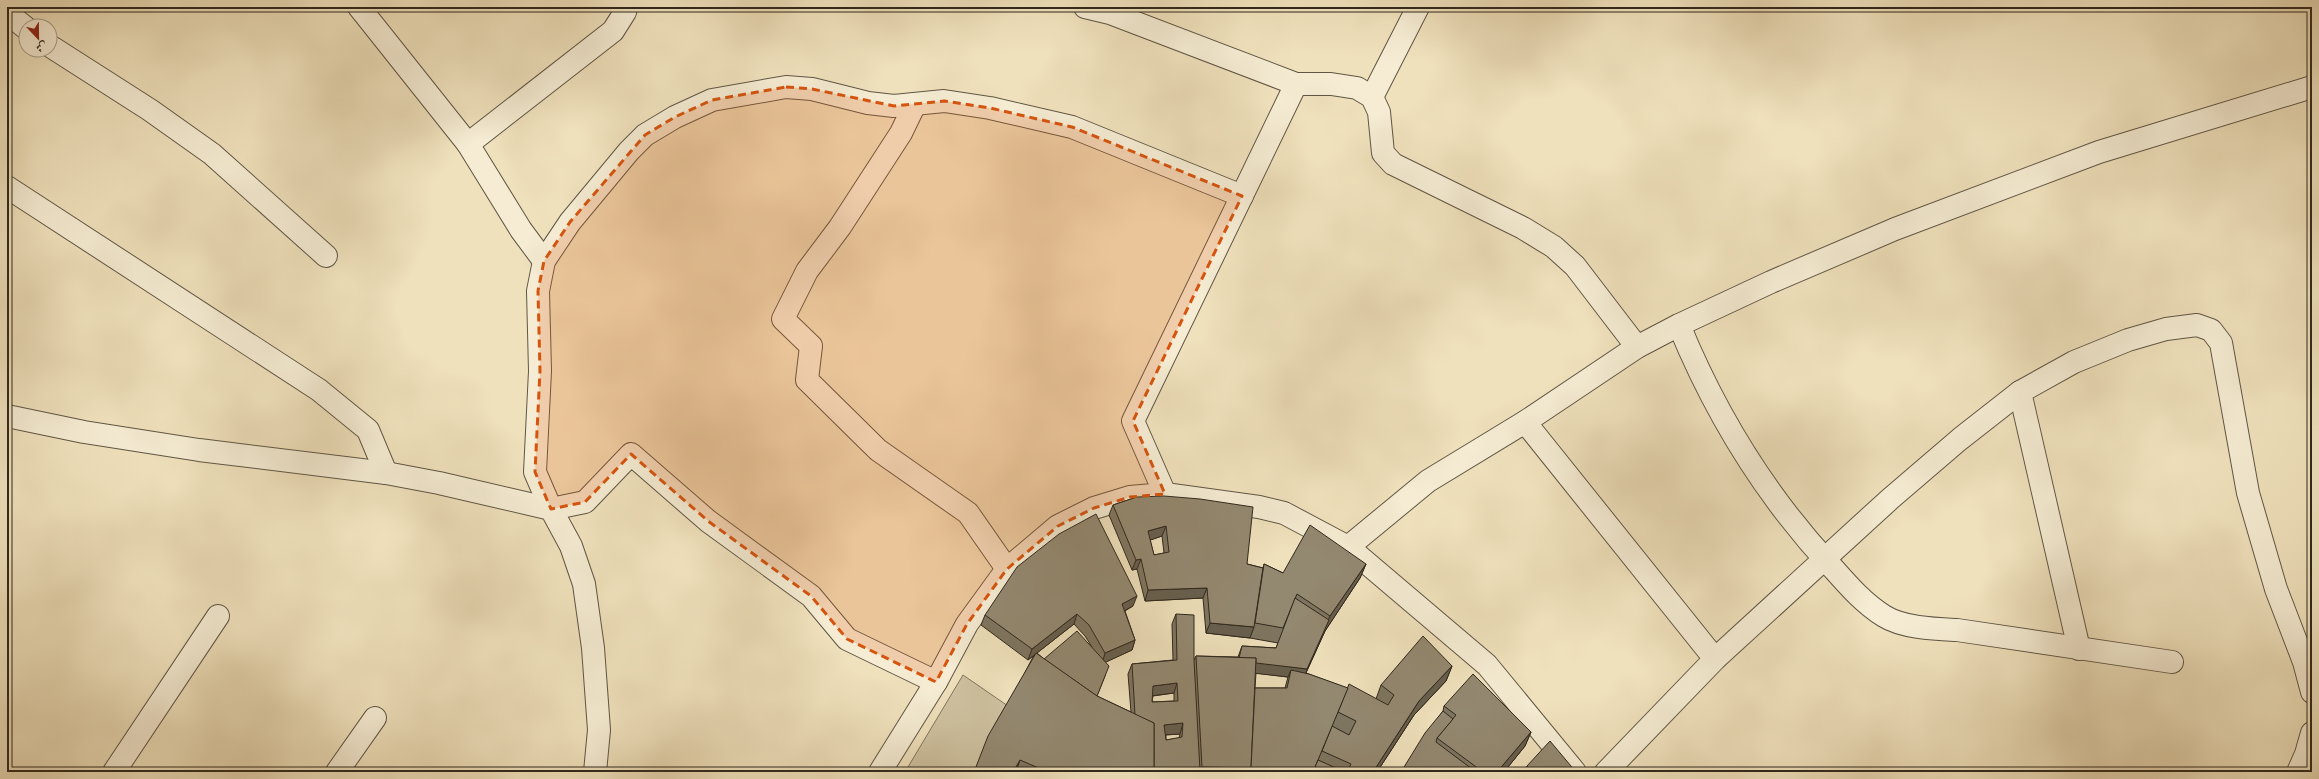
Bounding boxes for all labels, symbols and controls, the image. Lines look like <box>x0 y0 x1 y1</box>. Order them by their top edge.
north arrow <box>18 18 58 58</box>
text: ش <box>33 37 49 55</box>

